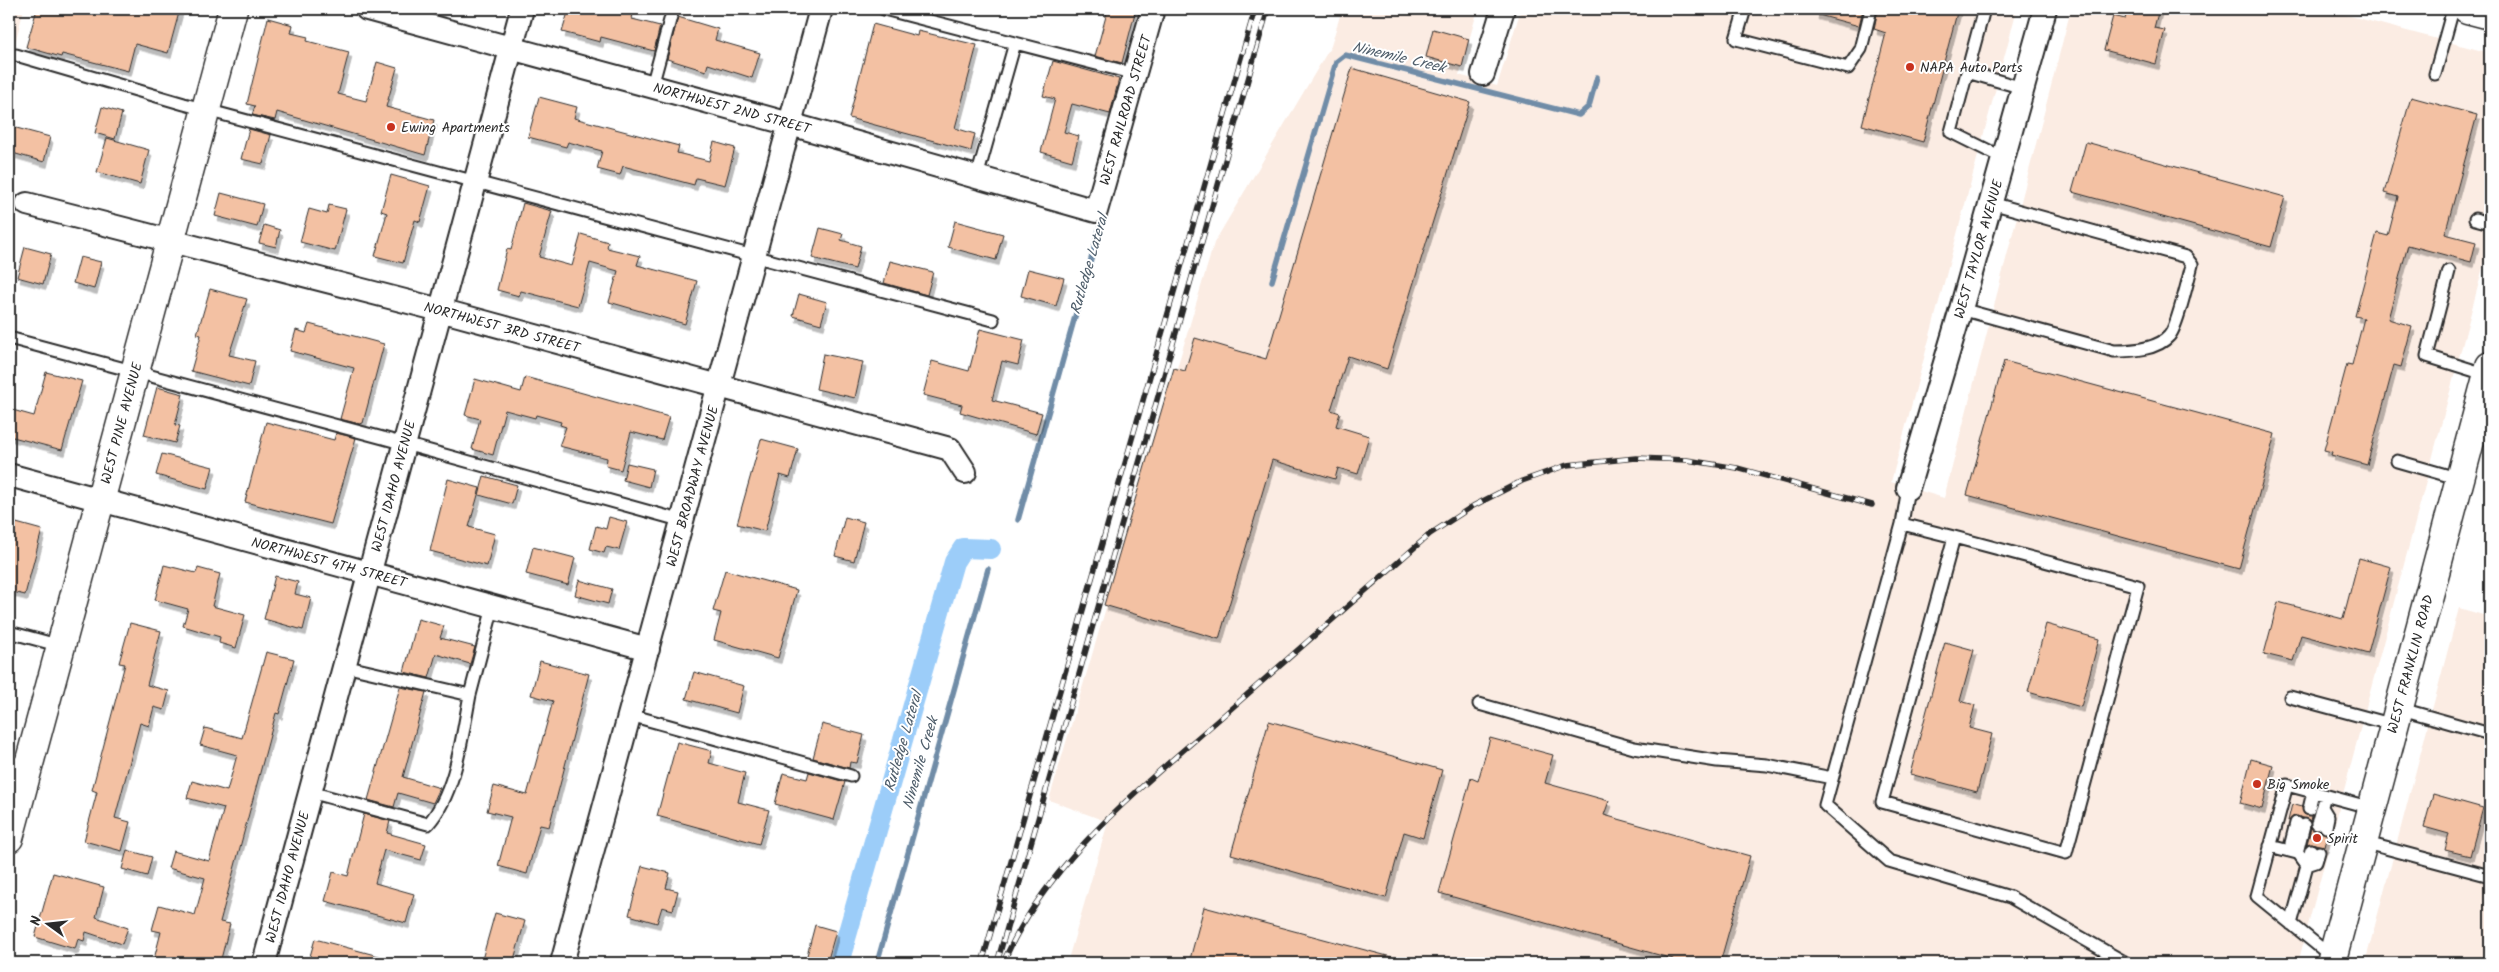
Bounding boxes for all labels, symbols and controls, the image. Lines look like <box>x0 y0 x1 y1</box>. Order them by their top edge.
street label: WEST RAILROAD STREET <box>1094 31 1158 188</box>
water label: Ninemile Creek <box>1350 36 1450 81</box>
place label: NAPA Auto Parts <box>1920 57 2023 79</box>
marker: NAPA Auto Parts <box>1904 61 1916 73</box>
street label: NORTHWEST 2ND STREET <box>651 77 814 141</box>
place label: Ewing Apartments <box>401 117 510 139</box>
marker: Ewing Apartments <box>385 121 397 133</box>
street label: WEST TAYLOR AVENUE <box>1949 176 2010 321</box>
water label: Rutledge Lateral <box>1064 208 1117 317</box>
street label: NORTHWEST 3RD STREET <box>421 297 584 360</box>
street label: WEST PINE AVENUE <box>95 359 149 487</box>
street label: WEST BROADWAY AVENUE <box>661 402 725 569</box>
street label: WEST IDAHO AVENUE <box>366 417 422 554</box>
street label: NORTHWEST 4TH STREET <box>249 532 410 595</box>
street label: WEST FRANKLIN ROAD <box>2382 592 2440 736</box>
water label: Rutledge Lateral <box>878 685 931 794</box>
water label: Ninemile Creek <box>896 712 946 812</box>
place label: Big Smoke <box>2267 774 2330 796</box>
marker: Big Smoke <box>2251 778 2263 790</box>
street label: WEST IDAHO AVENUE <box>260 808 316 945</box>
place label: Spirit <box>2327 828 2358 850</box>
marker: Spirit <box>2311 832 2323 844</box>
north arrow <box>22 900 72 950</box>
text: N <box>25 914 48 928</box>

